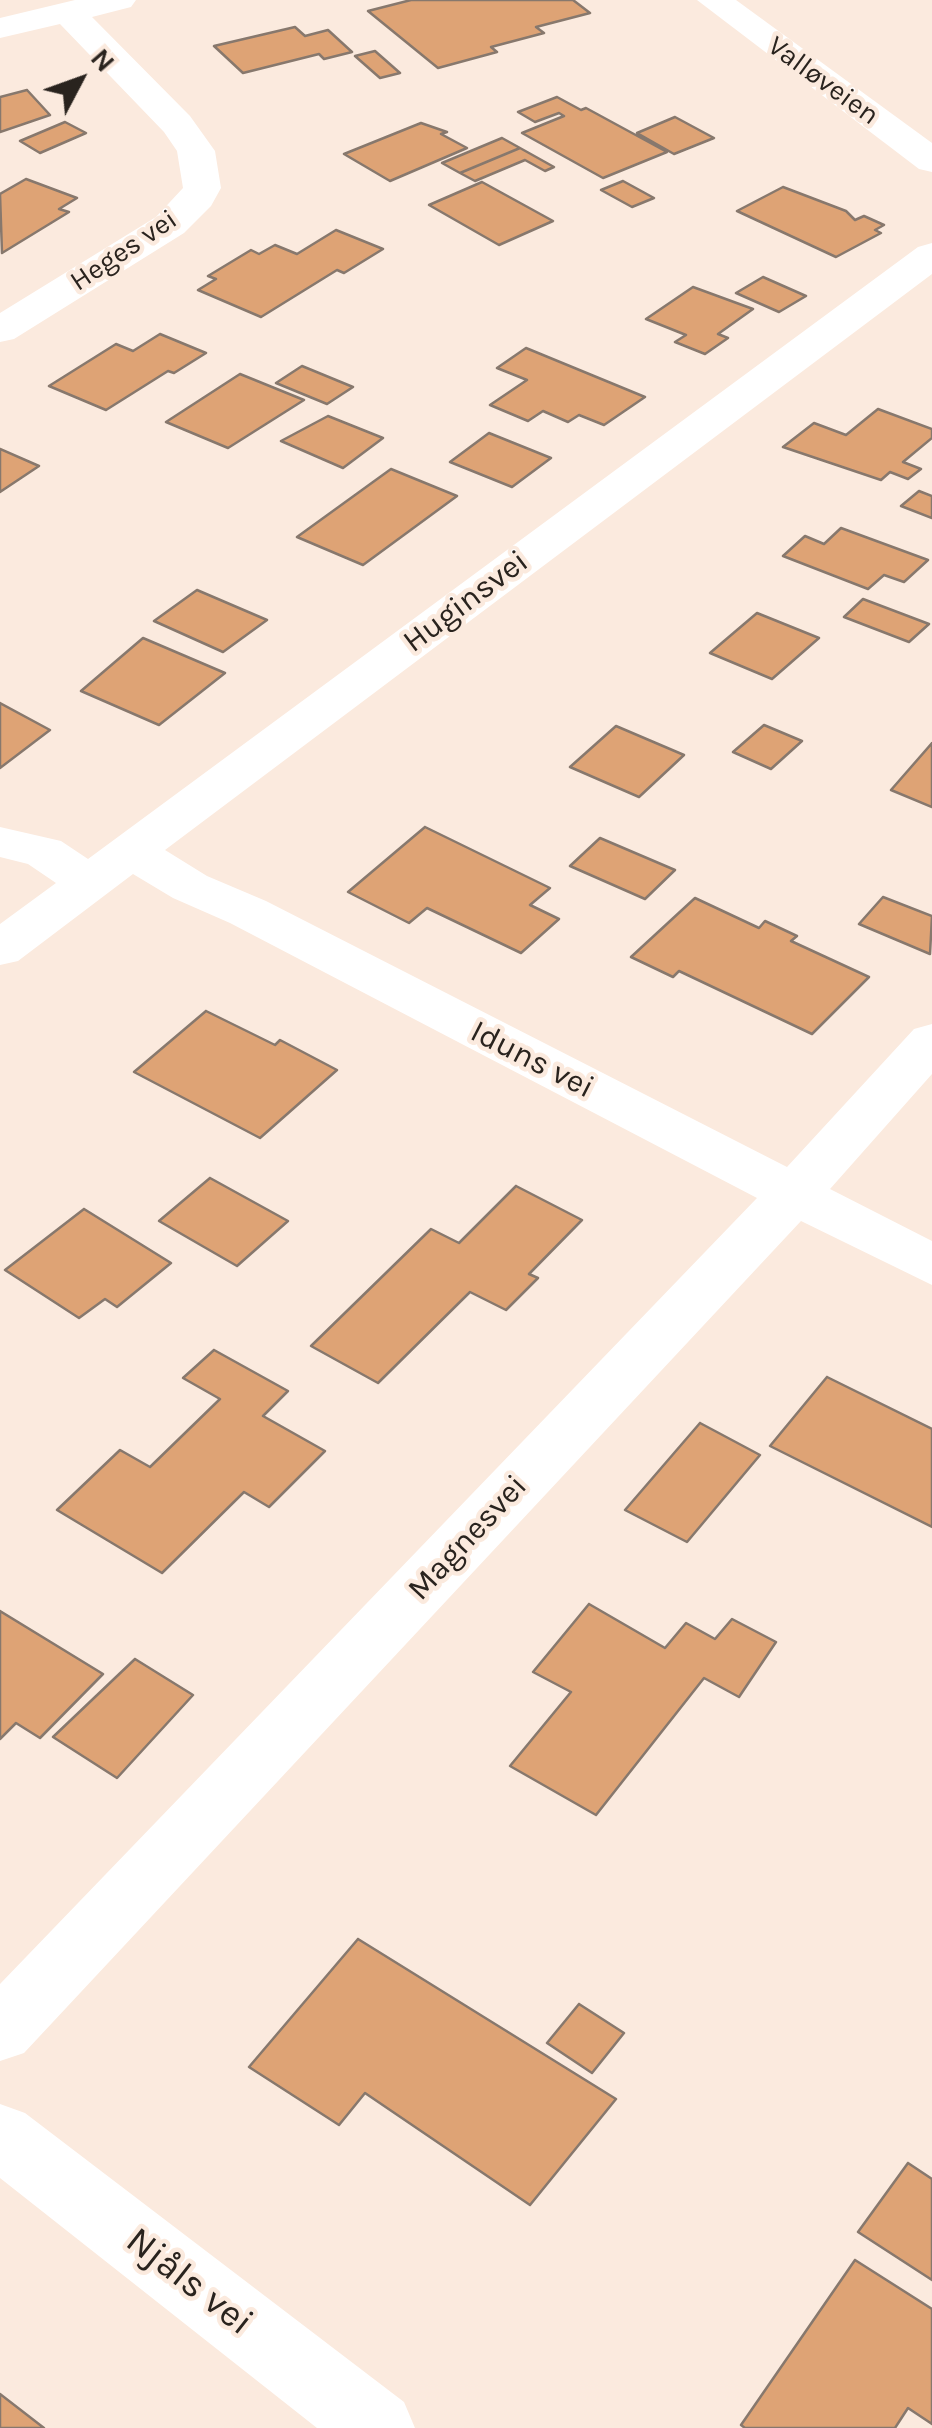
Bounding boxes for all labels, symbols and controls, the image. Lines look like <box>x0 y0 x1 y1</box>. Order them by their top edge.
street label: Valløveien <box>761 29 885 133</box>
north arrow <box>30 30 130 130</box>
text: N <box>84 42 122 78</box>
street label: Heges vei <box>64 203 184 299</box>
street label: Huginsvei <box>396 543 536 661</box>
street label: Iduns vei <box>464 1013 600 1107</box>
street label: Magnesvei <box>400 1467 536 1609</box>
street label: Njåls vei <box>116 2218 262 2346</box>

